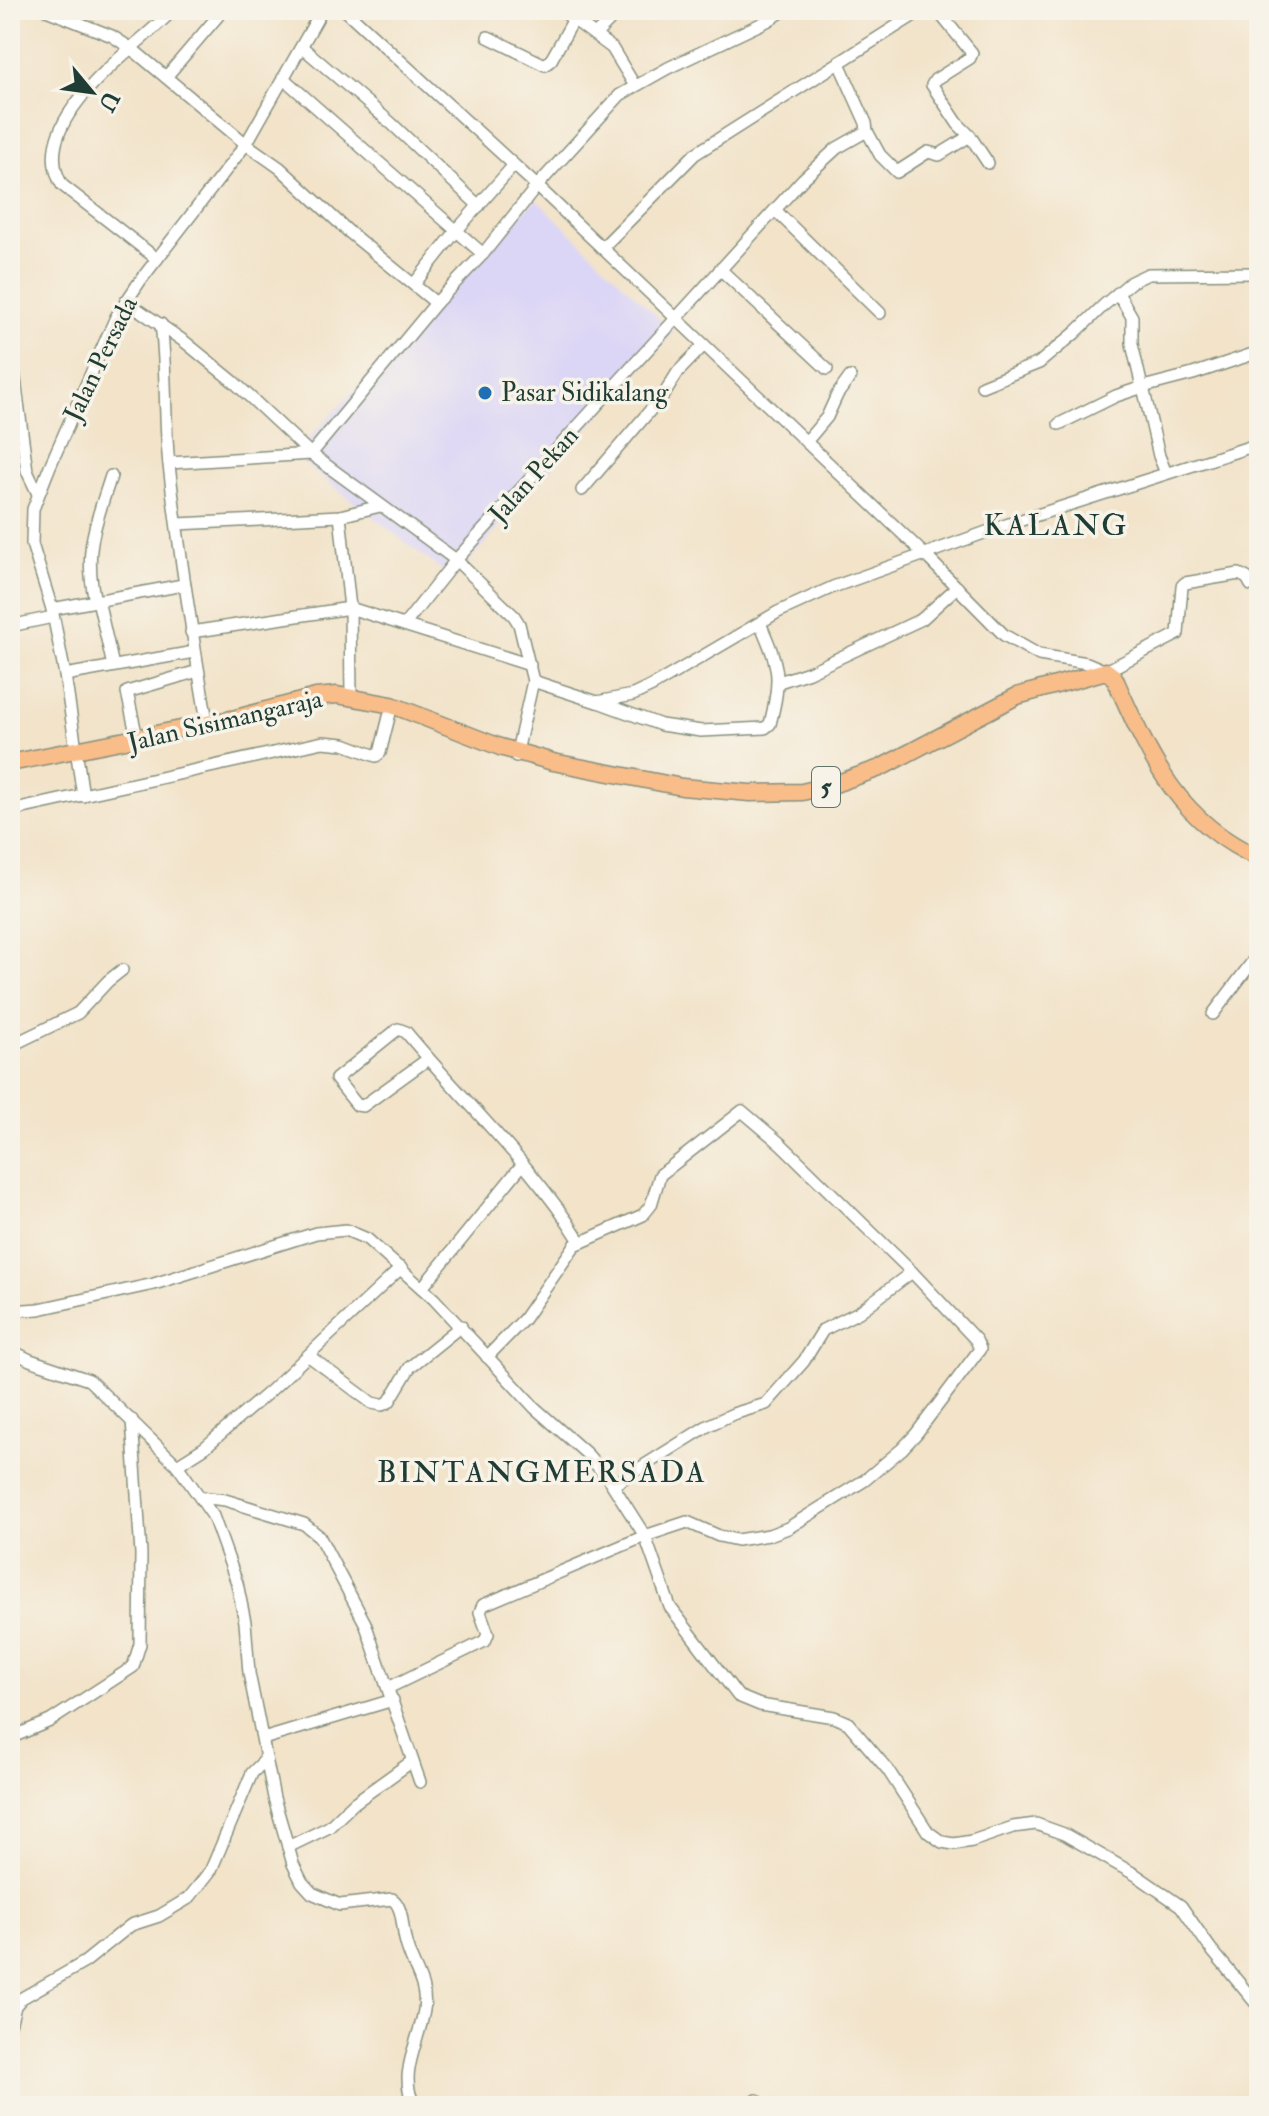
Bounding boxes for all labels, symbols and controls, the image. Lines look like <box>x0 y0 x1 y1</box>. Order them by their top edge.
north arrow <box>52 52 132 132</box>
text: U <box>92 86 125 117</box>
street label: Jalan Persada <box>57 291 145 428</box>
place label: Pasar Sidikalang <box>501 377 670 409</box>
marker: Pasar Sidikalang <box>476 384 494 402</box>
street label: Jalan Pekan <box>482 420 586 531</box>
district label: KALANG <box>983 507 1129 544</box>
street label: Jalan Sisimangaraja <box>124 683 326 759</box>
road number: 5 <box>812 767 840 807</box>
district label: BINTANGMERSADA <box>377 1454 707 1491</box>

